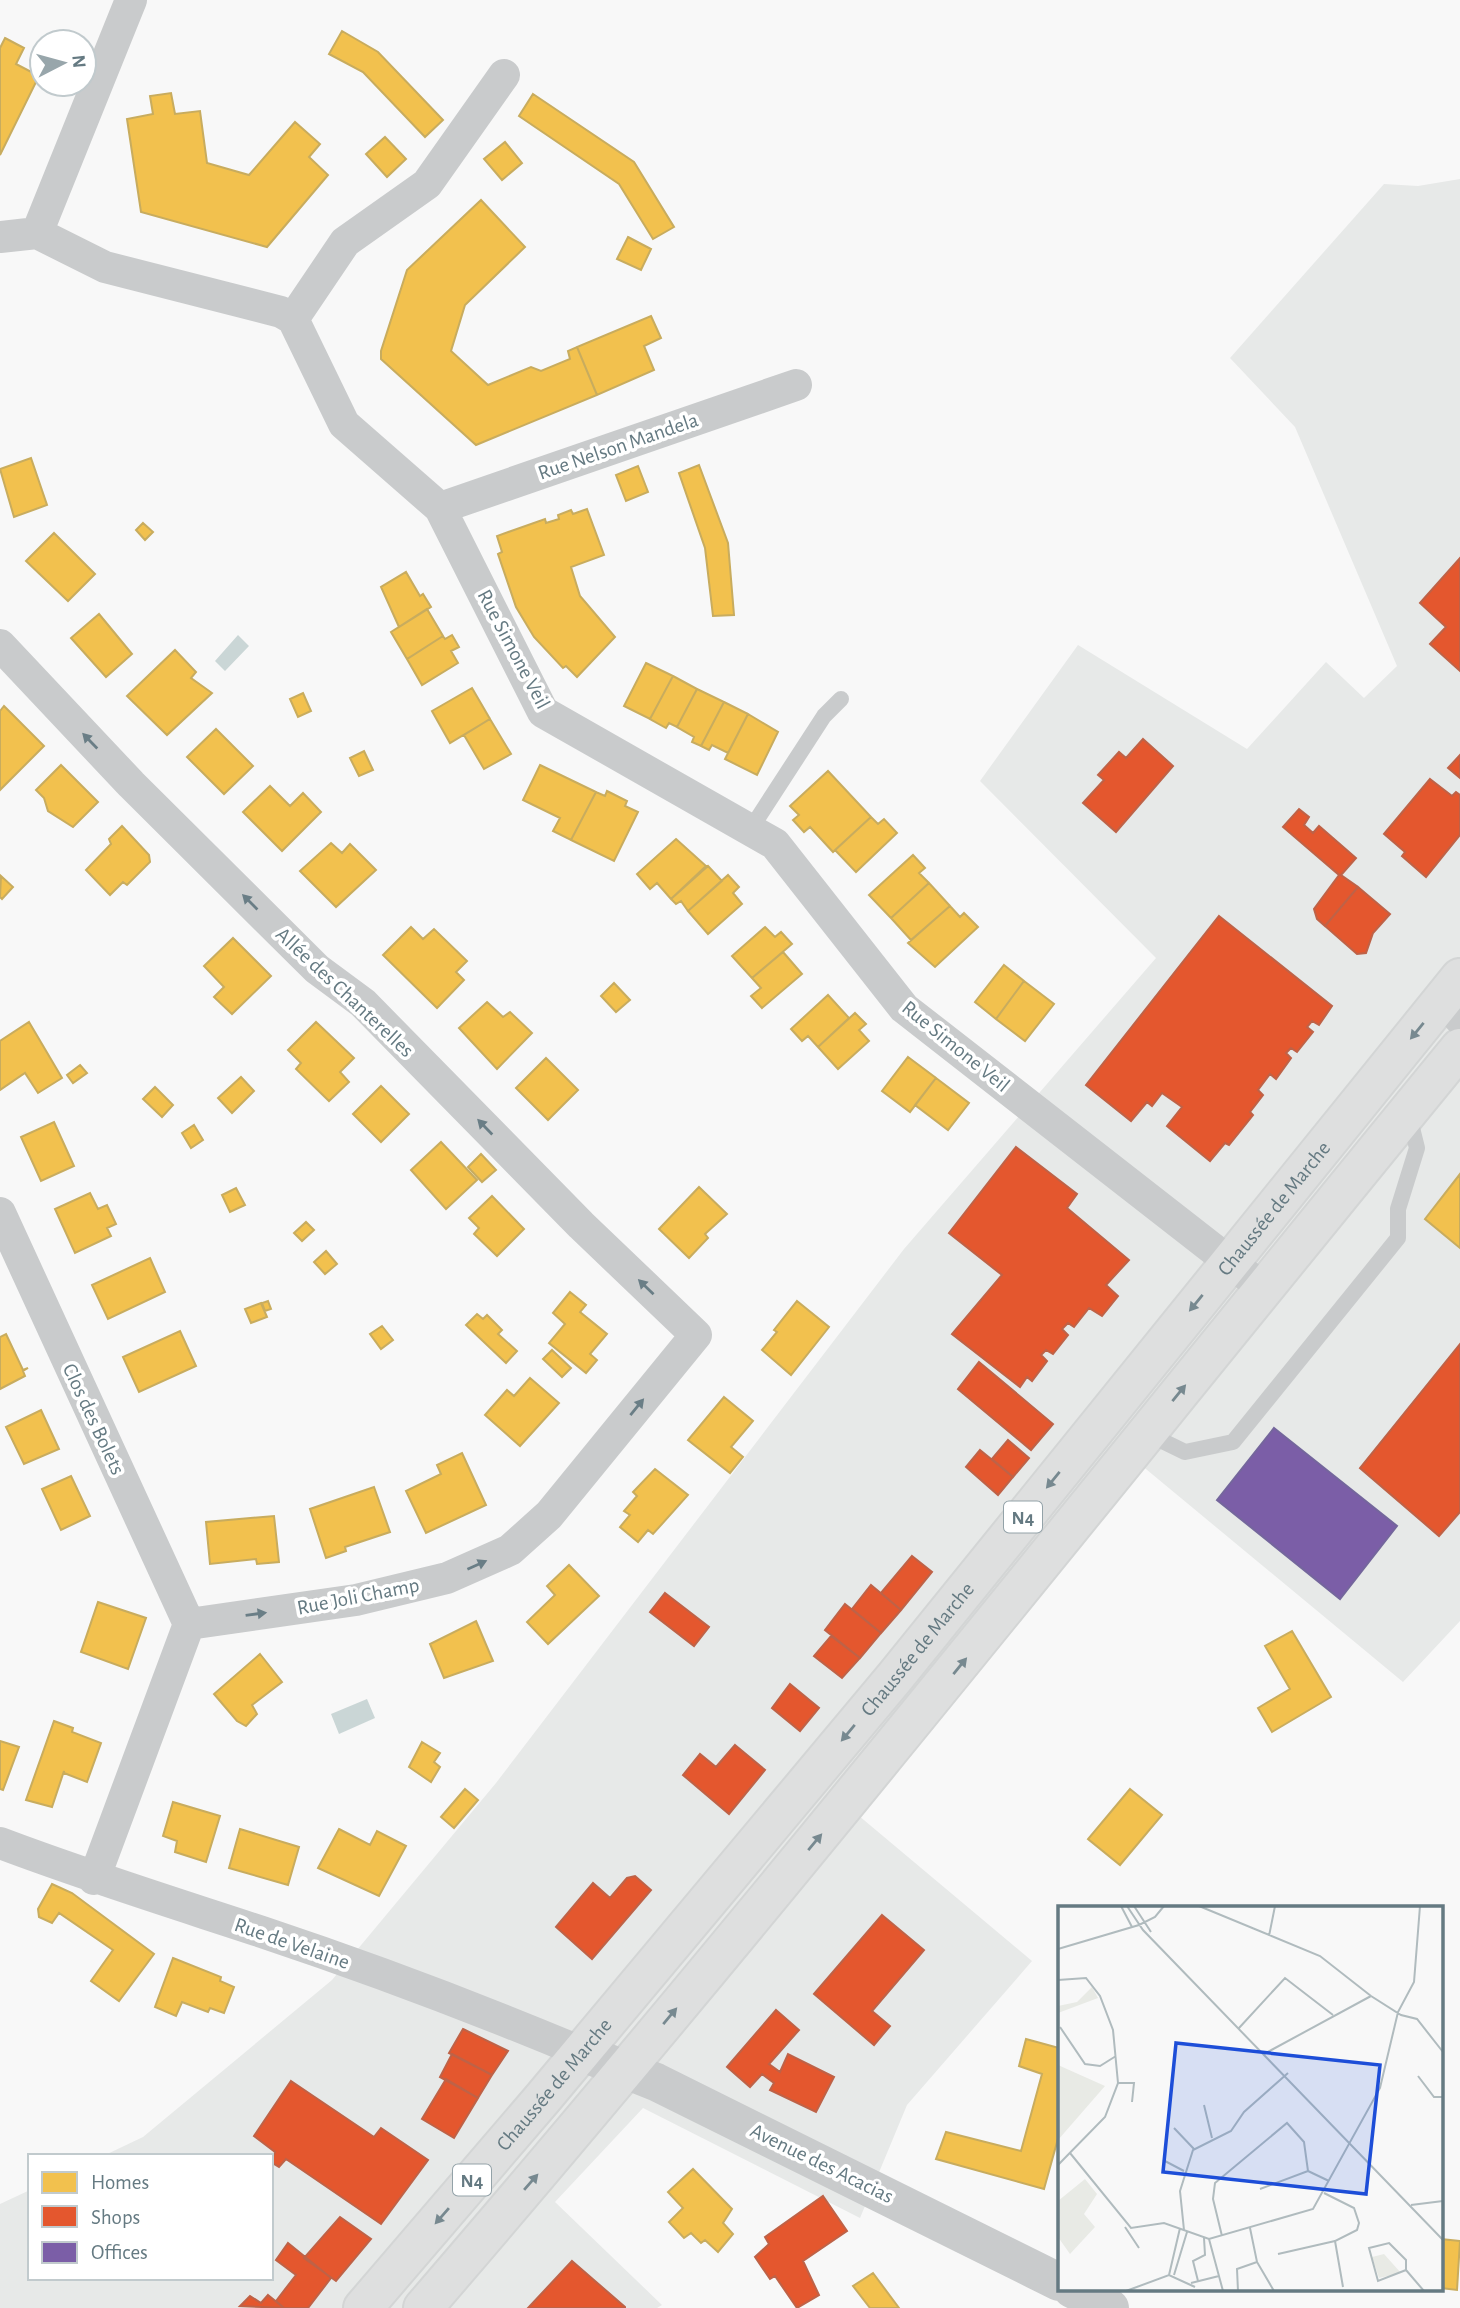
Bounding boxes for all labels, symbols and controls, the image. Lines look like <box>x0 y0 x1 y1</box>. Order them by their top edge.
north arrow <box>28 28 98 98</box>
text: N <box>68 54 89 69</box>
street label: Rue Nelson Mandela <box>535 409 701 484</box>
street label: Rue Simone Veil <box>473 586 554 712</box>
one-way arrow <box>82 733 98 750</box>
one-way arrow <box>242 894 259 911</box>
street label: Allée des Chanterelles <box>272 923 418 1061</box>
street label: Rue Simone Veil <box>898 997 1014 1096</box>
one-way arrow <box>1409 1022 1424 1040</box>
one-way arrow <box>477 1119 493 1136</box>
street label: Chaussée de Marche <box>1214 1137 1335 1280</box>
one-way arrow <box>638 1280 655 1296</box>
one-way arrow <box>1188 1293 1203 1311</box>
street label: Clos des Bolets <box>59 1360 128 1478</box>
one-way arrow <box>1171 1384 1186 1402</box>
one-way arrow <box>629 1398 644 1416</box>
one-way arrow <box>1046 1471 1061 1488</box>
road number: N4 <box>1004 1502 1042 1532</box>
one-way arrow <box>467 1559 487 1571</box>
street label: Rue Joli Champ <box>295 1574 421 1619</box>
street label: Chaussée de Marche <box>857 1578 978 1720</box>
one-way arrow <box>245 1608 267 1619</box>
one-way arrow <box>952 1657 967 1675</box>
one-way arrow <box>841 1724 856 1741</box>
one-way arrow <box>808 1833 823 1851</box>
inset map <box>1058 1906 1442 2290</box>
street label: Rue de Velaine <box>232 1914 352 1973</box>
one-way arrow <box>662 2008 677 2025</box>
street label: Chaussée de Marche <box>493 2015 616 2155</box>
street label: Avenue des Acacias <box>747 2120 897 2207</box>
legend <box>28 2154 273 2280</box>
road number: N4 <box>453 2164 491 2196</box>
text: Homes <box>91 2172 149 2193</box>
one-way arrow <box>523 2173 539 2191</box>
text: Shops <box>91 2207 140 2228</box>
one-way arrow <box>434 2207 450 2225</box>
text: Offices <box>91 2242 148 2263</box>

